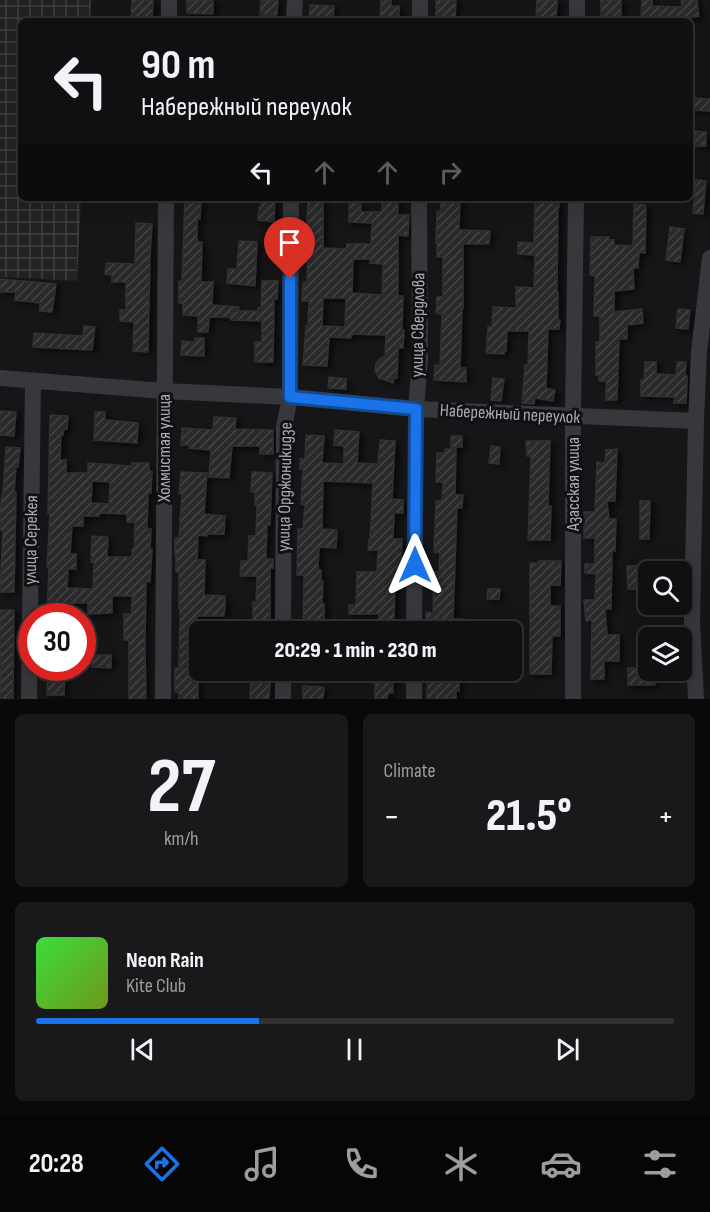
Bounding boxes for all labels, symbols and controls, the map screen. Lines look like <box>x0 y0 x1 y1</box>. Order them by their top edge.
text: 90 m <box>141 40 215 91</box>
icon: left <box>42 42 120 120</box>
text: Набережный переулок <box>141 91 352 123</box>
icon: left <box>245 156 278 189</box>
icon: ahead <box>308 156 341 189</box>
icon: ahead <box>371 156 404 189</box>
icon: right <box>434 156 467 189</box>
pin <box>264 217 315 279</box>
icon: arrive <box>273 226 306 259</box>
street label: улица Свердлова <box>407 272 429 377</box>
street label: Холмистая улица <box>154 394 175 503</box>
street label: Набережный переулок <box>439 400 581 428</box>
street label: улица Орджоникидзе <box>273 422 297 552</box>
street label: Азасская улица <box>563 437 584 532</box>
street label: улица Серекея <box>20 495 42 585</box>
position arrow <box>383 533 447 597</box>
map controls <box>638 561 692 681</box>
button: search <box>638 561 692 615</box>
speed limit sign: 30 <box>18 603 96 681</box>
button: layers <box>638 627 692 681</box>
text: 20:29 · 1 min · 230 m <box>275 637 436 664</box>
text: 27 <box>147 741 215 834</box>
text: Climate <box>384 759 436 783</box>
text: 21.5° <box>486 789 572 844</box>
text: − <box>384 797 400 837</box>
text: + <box>658 797 674 837</box>
text: km/h <box>164 827 199 851</box>
text: Neon Rain <box>126 947 204 974</box>
text: Kite Club <box>126 974 186 998</box>
icon: previous <box>126 1033 159 1066</box>
icon: pause <box>338 1033 371 1066</box>
icon: next <box>551 1033 584 1066</box>
icon: directions <box>141 1143 183 1185</box>
icon: music <box>241 1143 283 1185</box>
icon: phone <box>340 1143 382 1185</box>
icon: climate <box>440 1143 482 1185</box>
icon: car <box>540 1143 582 1185</box>
icon: filters <box>639 1143 681 1185</box>
text: 20:28 <box>29 1148 84 1180</box>

